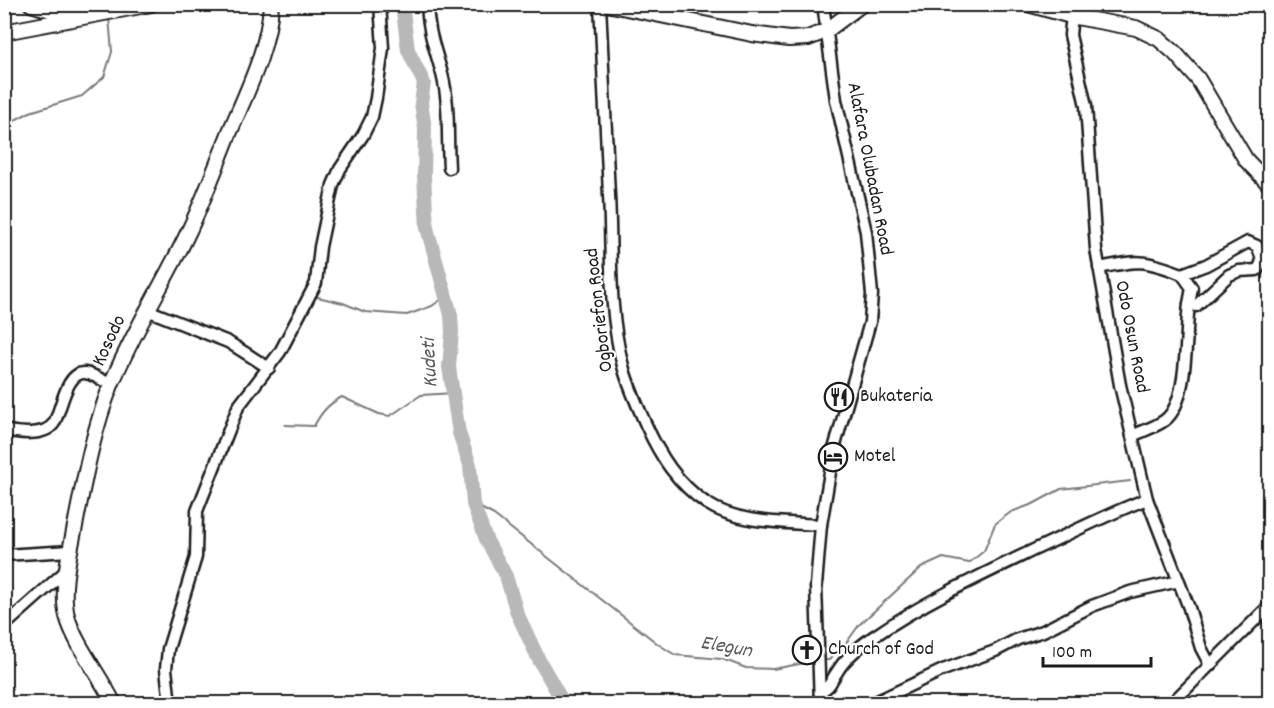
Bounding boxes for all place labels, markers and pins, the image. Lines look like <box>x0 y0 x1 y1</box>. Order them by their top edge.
restaurant icon: Bukateria <box>823 381 855 413</box>
place label: Bukateria <box>860 383 933 411</box>
hotel icon: Motel <box>817 441 849 473</box>
place label: Motel <box>854 443 896 471</box>
church icon: Church of God <box>791 634 823 666</box>
place label: Church of God <box>828 636 934 664</box>

